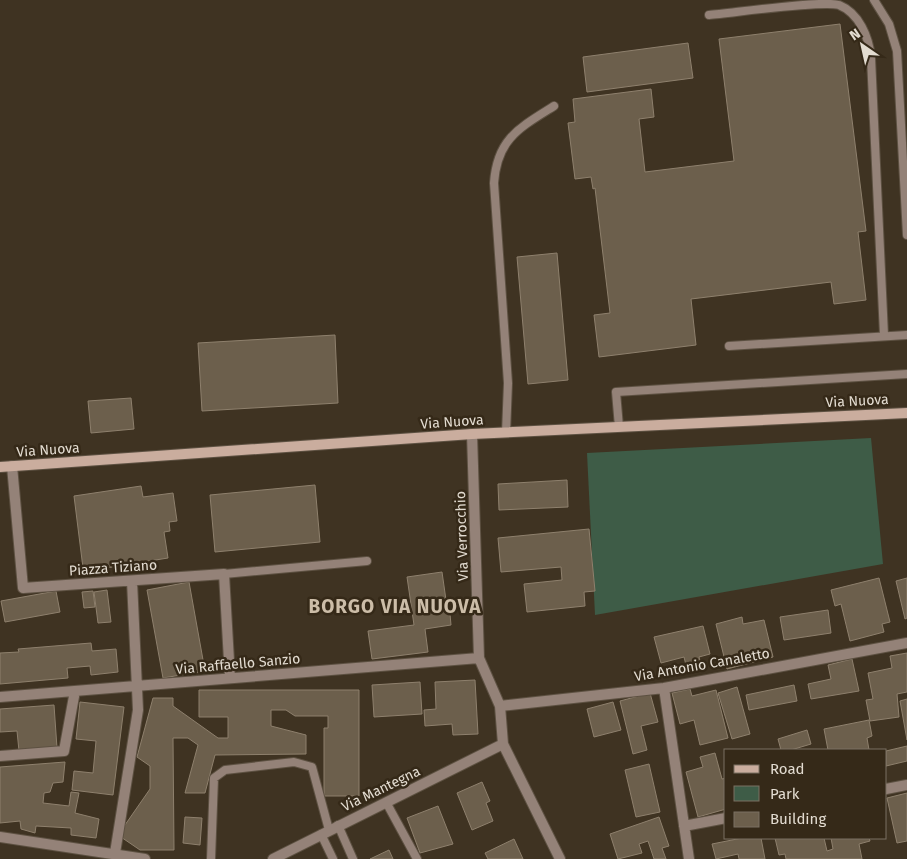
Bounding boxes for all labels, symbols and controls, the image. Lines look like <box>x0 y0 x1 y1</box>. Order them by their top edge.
north arrow <box>837 20 887 70</box>
text: N <box>846 25 864 44</box>
street label: Via Nuova <box>825 391 889 411</box>
street label: Via Nuova <box>420 411 484 433</box>
street label: Via Nuova <box>16 439 80 461</box>
street label: Via Verrocchio <box>452 491 472 581</box>
street label: Piazza Tiziano <box>68 556 158 580</box>
district label: BORGO VIA NUOVA <box>308 595 482 618</box>
street label: Via Antonio Canaletto <box>633 645 771 685</box>
street label: Via Raffaello Sanzio <box>175 650 301 678</box>
legend <box>724 749 887 839</box>
text: Road <box>770 760 805 778</box>
street label: Via Mantegna <box>339 763 423 815</box>
text: Park <box>770 785 800 803</box>
text: Building <box>770 810 826 828</box>

